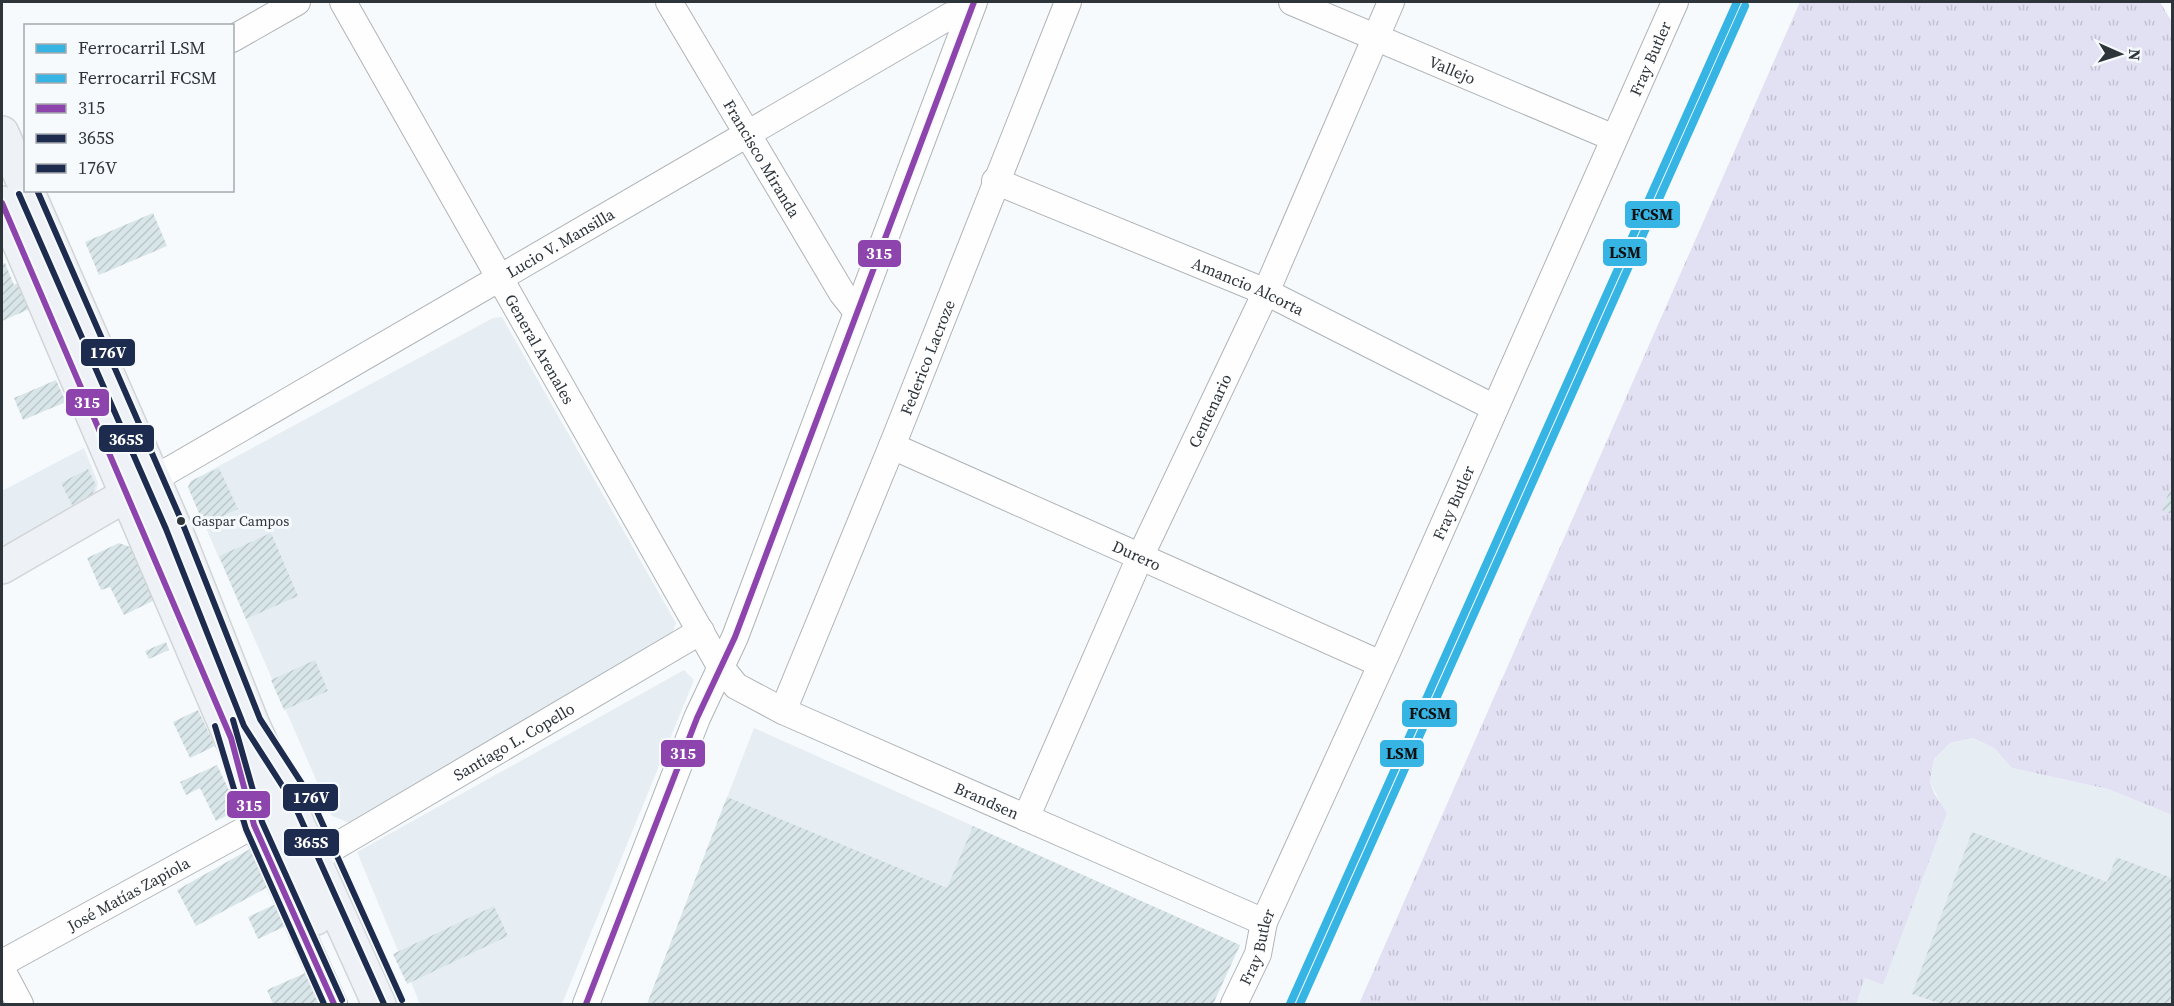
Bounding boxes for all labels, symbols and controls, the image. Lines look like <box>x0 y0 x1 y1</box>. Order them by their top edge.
street label: Fray Butler <box>1624 17 1676 99</box>
legend <box>24 24 234 192</box>
north arrow <box>2090 24 2150 84</box>
text: Ferrocarril LSM <box>78 35 205 60</box>
text: N <box>2124 48 2146 62</box>
street label: Vallejo <box>1426 50 1479 89</box>
text: Ferrocarril FCSM <box>78 65 217 90</box>
text: 315 <box>78 95 105 120</box>
street label: Francisco Miranda <box>718 95 806 222</box>
text: 365S <box>78 125 114 150</box>
text: 176V <box>78 155 117 180</box>
line badge: FCSM <box>1624 200 1681 229</box>
street label: Lucio V. Mansilla <box>502 202 619 283</box>
text: FCSM <box>1631 203 1673 225</box>
line badge: LSM <box>1602 238 1648 267</box>
line badge: 315 <box>857 239 902 268</box>
text: LSM <box>1609 241 1641 263</box>
text: 315 <box>866 242 892 264</box>
street label: Amancio Alcorta <box>1189 252 1309 321</box>
street label: General Arenales <box>500 290 580 408</box>
street label: Federico Lacroze <box>894 296 960 418</box>
line badge: 176V <box>80 338 136 367</box>
text: 176V <box>90 341 127 363</box>
street label: Centenario <box>1183 370 1237 451</box>
line badge: 315 <box>65 388 110 417</box>
text: 315 <box>74 391 100 413</box>
line badge: 365S <box>98 424 155 453</box>
text: 365S <box>109 428 144 450</box>
street label: Fray Butler <box>1427 462 1479 544</box>
place label: Gaspar Campos <box>192 511 289 531</box>
marker: Gaspar Campos <box>175 515 187 527</box>
street label: Durero <box>1109 535 1165 576</box>
street label: Santiago L. Copello <box>449 697 579 786</box>
line badge: FCSM <box>1401 699 1458 728</box>
text: FCSM <box>1409 702 1451 724</box>
line badge: 315 <box>660 739 706 768</box>
line badge: LSM <box>1379 739 1425 768</box>
text: 315 <box>670 742 696 764</box>
text: LSM <box>1386 742 1418 764</box>
street label: Brandsen <box>951 777 1023 824</box>
line badge: 176V <box>282 783 339 812</box>
text: 176V <box>293 786 330 808</box>
line badge: 315 <box>226 790 271 819</box>
text: 315 <box>236 794 262 816</box>
line badge: 365S <box>283 828 340 857</box>
text: 365S <box>294 831 329 853</box>
street label: José Matías Zapiola <box>62 851 194 937</box>
street label: Fray Butler <box>1234 905 1280 989</box>

